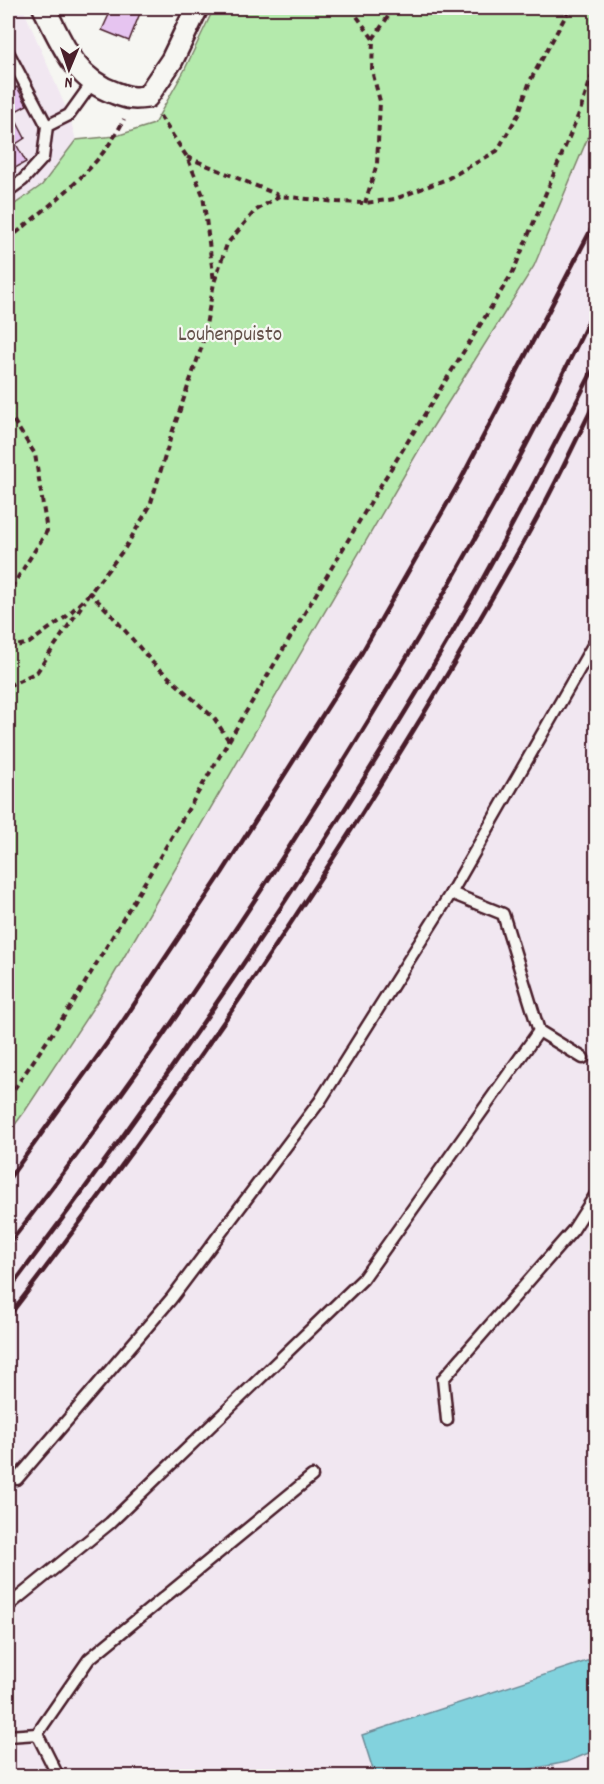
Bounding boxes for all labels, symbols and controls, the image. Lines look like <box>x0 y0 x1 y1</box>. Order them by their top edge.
north arrow <box>39 39 99 99</box>
text: N <box>64 70 73 93</box>
park label: Louhenpuisto <box>178 321 282 351</box>

